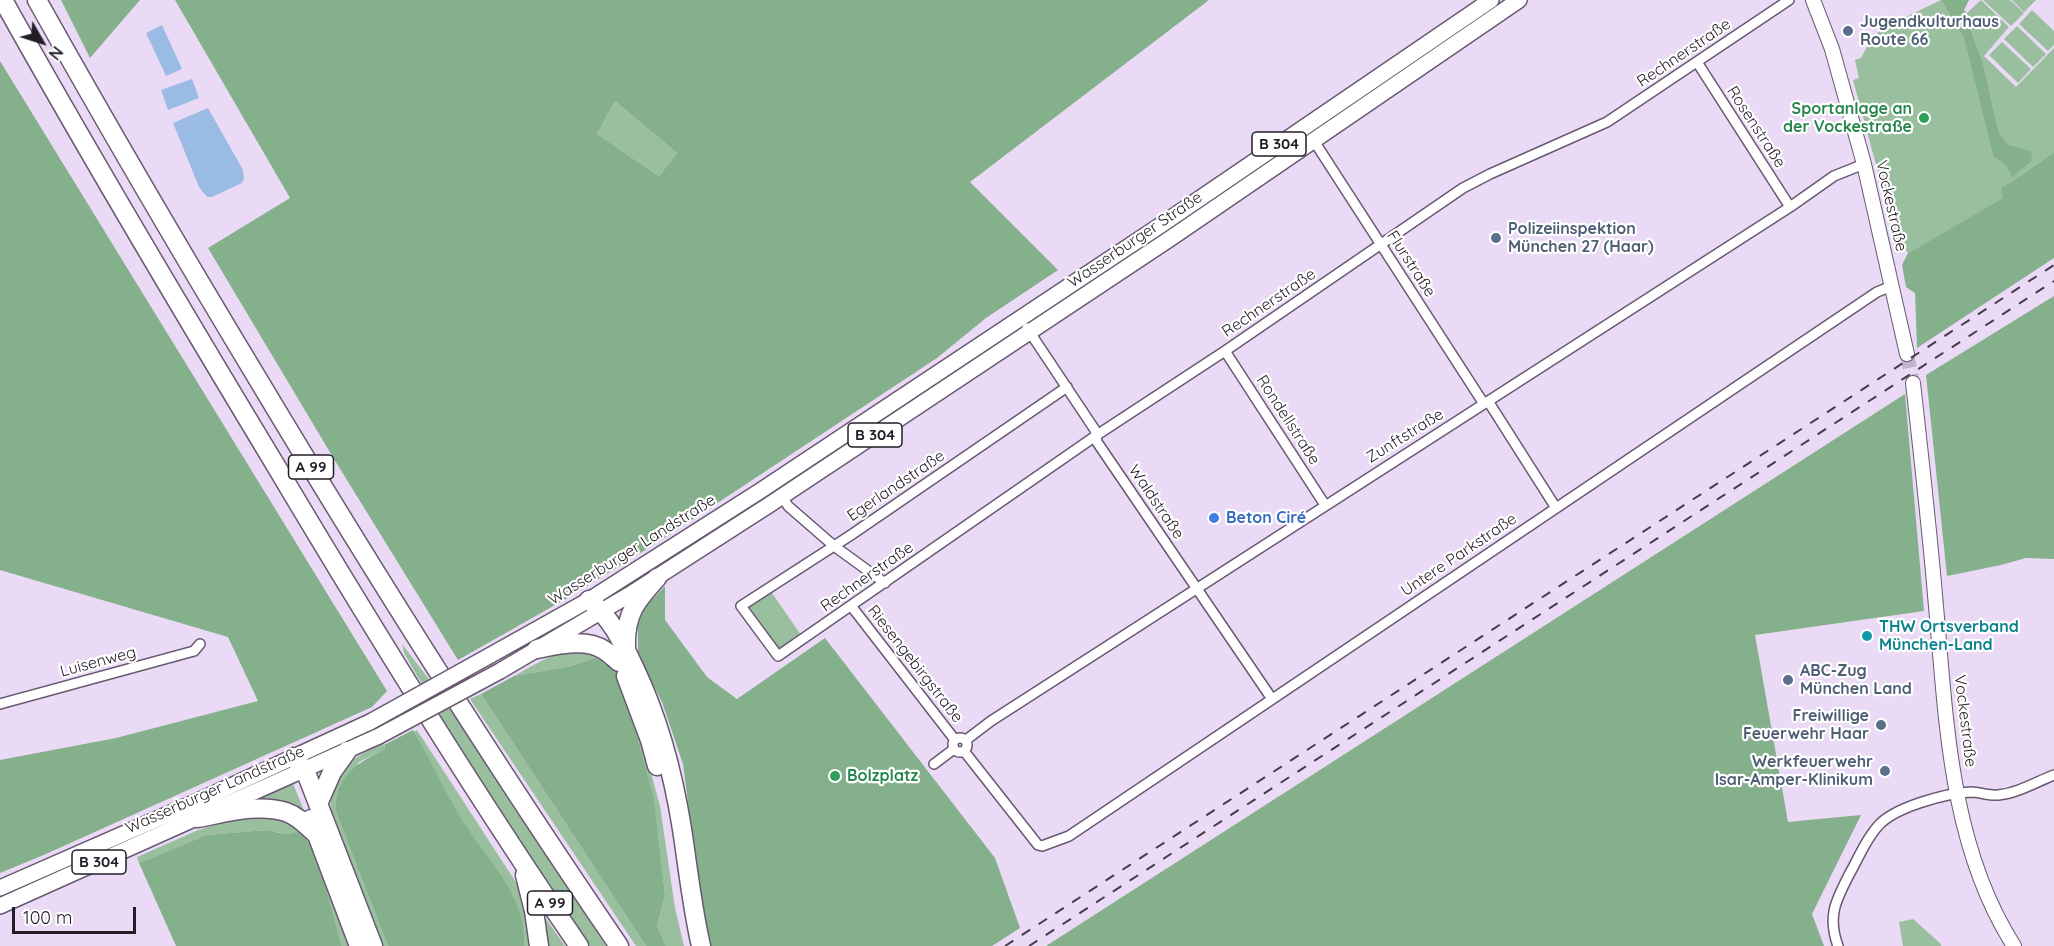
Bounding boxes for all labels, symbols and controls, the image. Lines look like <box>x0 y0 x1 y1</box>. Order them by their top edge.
north arrow <box>12 12 72 72</box>
place label: Jugendkulturhaus Route 66 <box>1860 12 1999 50</box>
street label: Rechnerstraße <box>1634 15 1734 91</box>
marker: Jugendkulturhaus Route 66 <box>1841 24 1855 38</box>
text: N <box>45 42 67 64</box>
street label: Rosenstraße <box>1723 83 1789 171</box>
place label: Sportanlage an der Vockestraße <box>1783 99 1912 137</box>
marker: Sportanlage an der Vockestraße <box>1917 111 1931 125</box>
road number: B 304 <box>1252 132 1306 156</box>
street label: Vockestraße <box>1871 159 1911 253</box>
street label: Wasserburger Straße <box>1064 188 1206 292</box>
place label: Polizeiinspektion München 27 (Haar) <box>1508 219 1654 257</box>
street label: Flurstraße <box>1382 227 1440 301</box>
marker: Polizeiinspektion München 27 (Haar) <box>1489 231 1503 245</box>
street label: Rechnerstraße <box>1219 265 1319 341</box>
street label: Rondellstraße <box>1252 372 1324 468</box>
street label: Zunftstraße <box>1363 405 1447 467</box>
road number: B 304 <box>848 423 902 447</box>
street label: Egerlandstraße <box>844 446 948 526</box>
road number: A 99 <box>288 455 334 479</box>
street label: Waldstraße <box>1124 461 1188 543</box>
street label: Wasserburger Landstraße <box>545 491 719 609</box>
place label: Beton Ciré <box>1226 508 1306 528</box>
street label: Untere Parkstraße <box>1398 509 1520 601</box>
marker: Beton Ciré <box>1207 511 1221 525</box>
street label: Rechnerstraße <box>817 538 917 616</box>
street label: Riesengebirgstraße <box>863 601 967 727</box>
place label: THW Ortsverband München-Land <box>1879 617 2019 655</box>
marker: THW Ortsverband München-Land <box>1860 629 1874 643</box>
street label: Luisenweg <box>58 643 138 681</box>
place label: ABC-Zug München Land <box>1800 661 1912 699</box>
marker: ABC-Zug München Land <box>1781 673 1795 687</box>
street label: Vockestraße <box>1950 674 1980 768</box>
place label: Freiwillige Feuerwehr Haar <box>1743 706 1869 744</box>
marker: Freiwillige Feuerwehr Haar <box>1874 718 1888 732</box>
street label: Wasserburger Landstraße <box>123 742 307 838</box>
place label: Werkfeuerwehr Isar-Amper-Klinikum <box>1715 752 1873 790</box>
marker: Werkfeuerwehr Isar-Amper-Klinikum <box>1878 764 1892 778</box>
place label: Bolzplatz <box>847 766 918 786</box>
marker: Bolzplatz <box>828 769 842 783</box>
road number: B 304 <box>72 850 126 874</box>
road number: A 99 <box>528 891 572 915</box>
scale bar <box>15 895 140 933</box>
text: 100 m <box>23 906 72 929</box>

